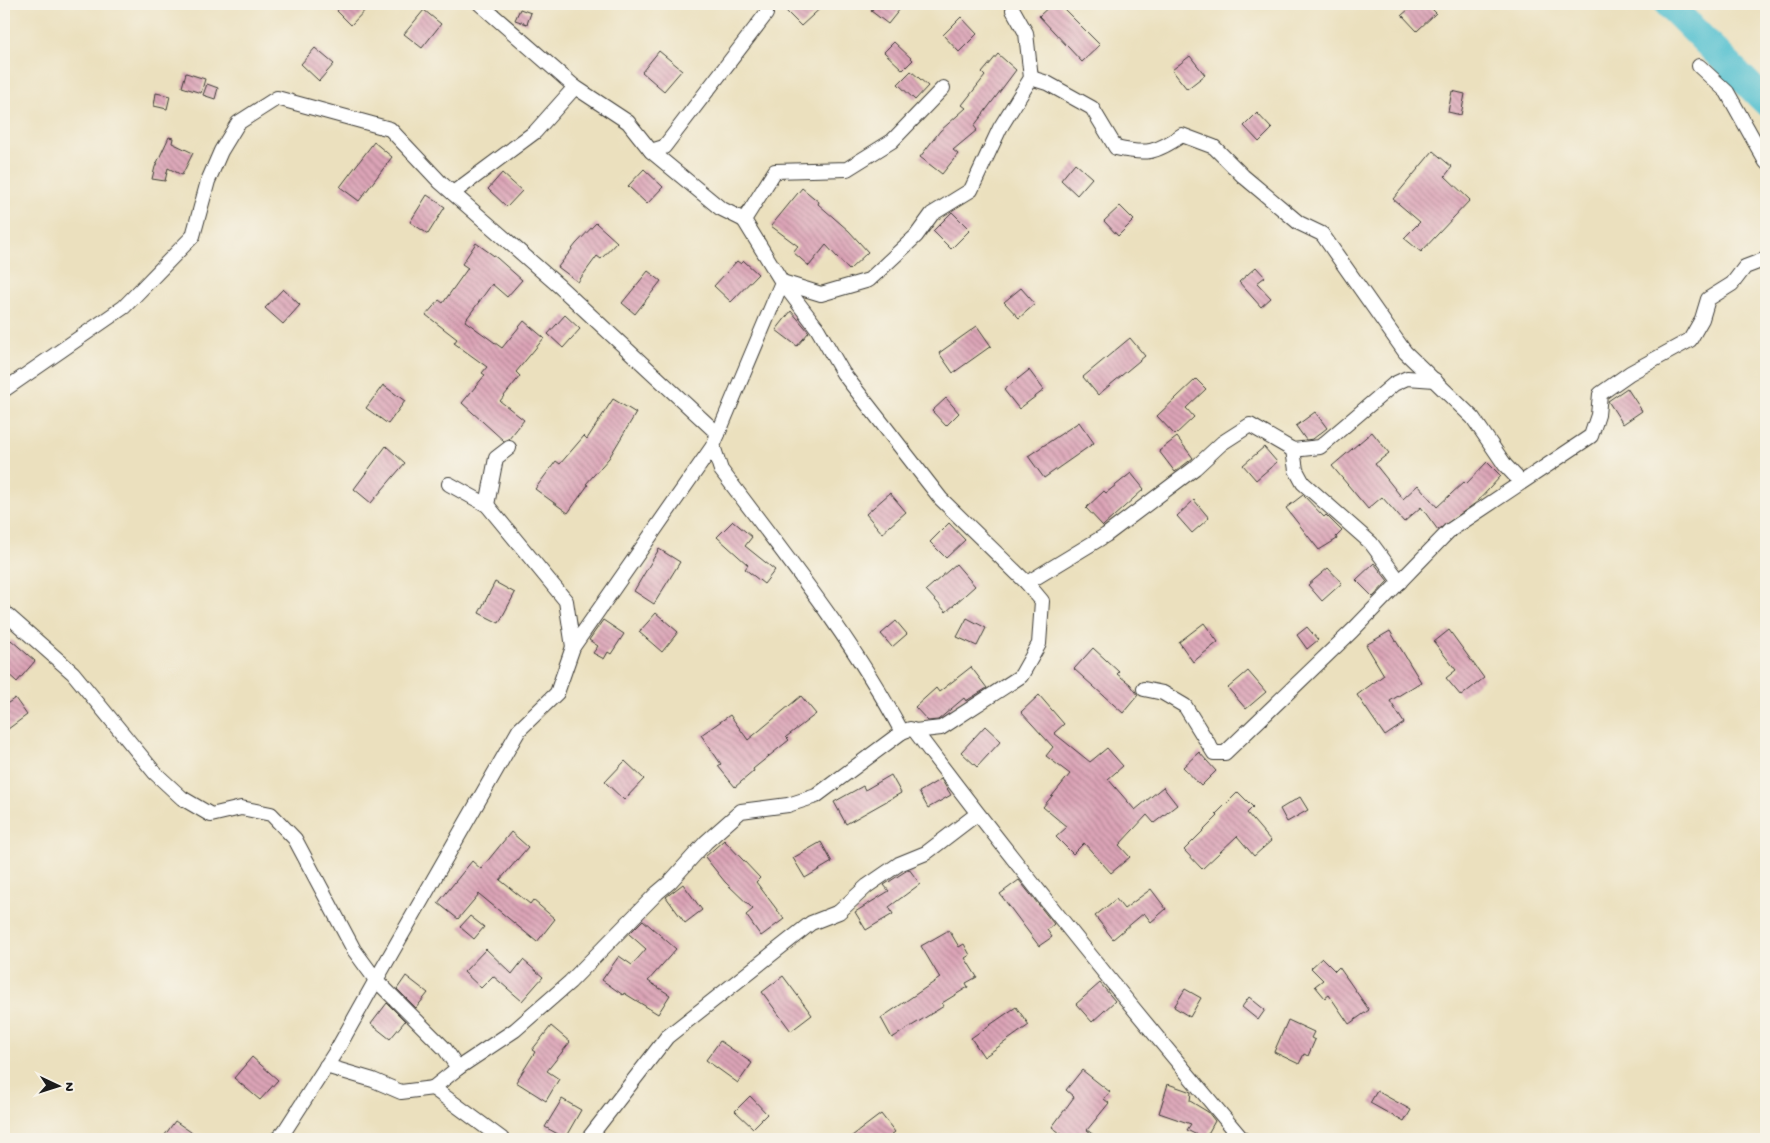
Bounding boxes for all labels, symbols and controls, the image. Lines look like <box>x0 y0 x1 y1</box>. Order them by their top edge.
north arrow <box>32 1060 82 1110</box>
text: N <box>60 1082 77 1092</box>

